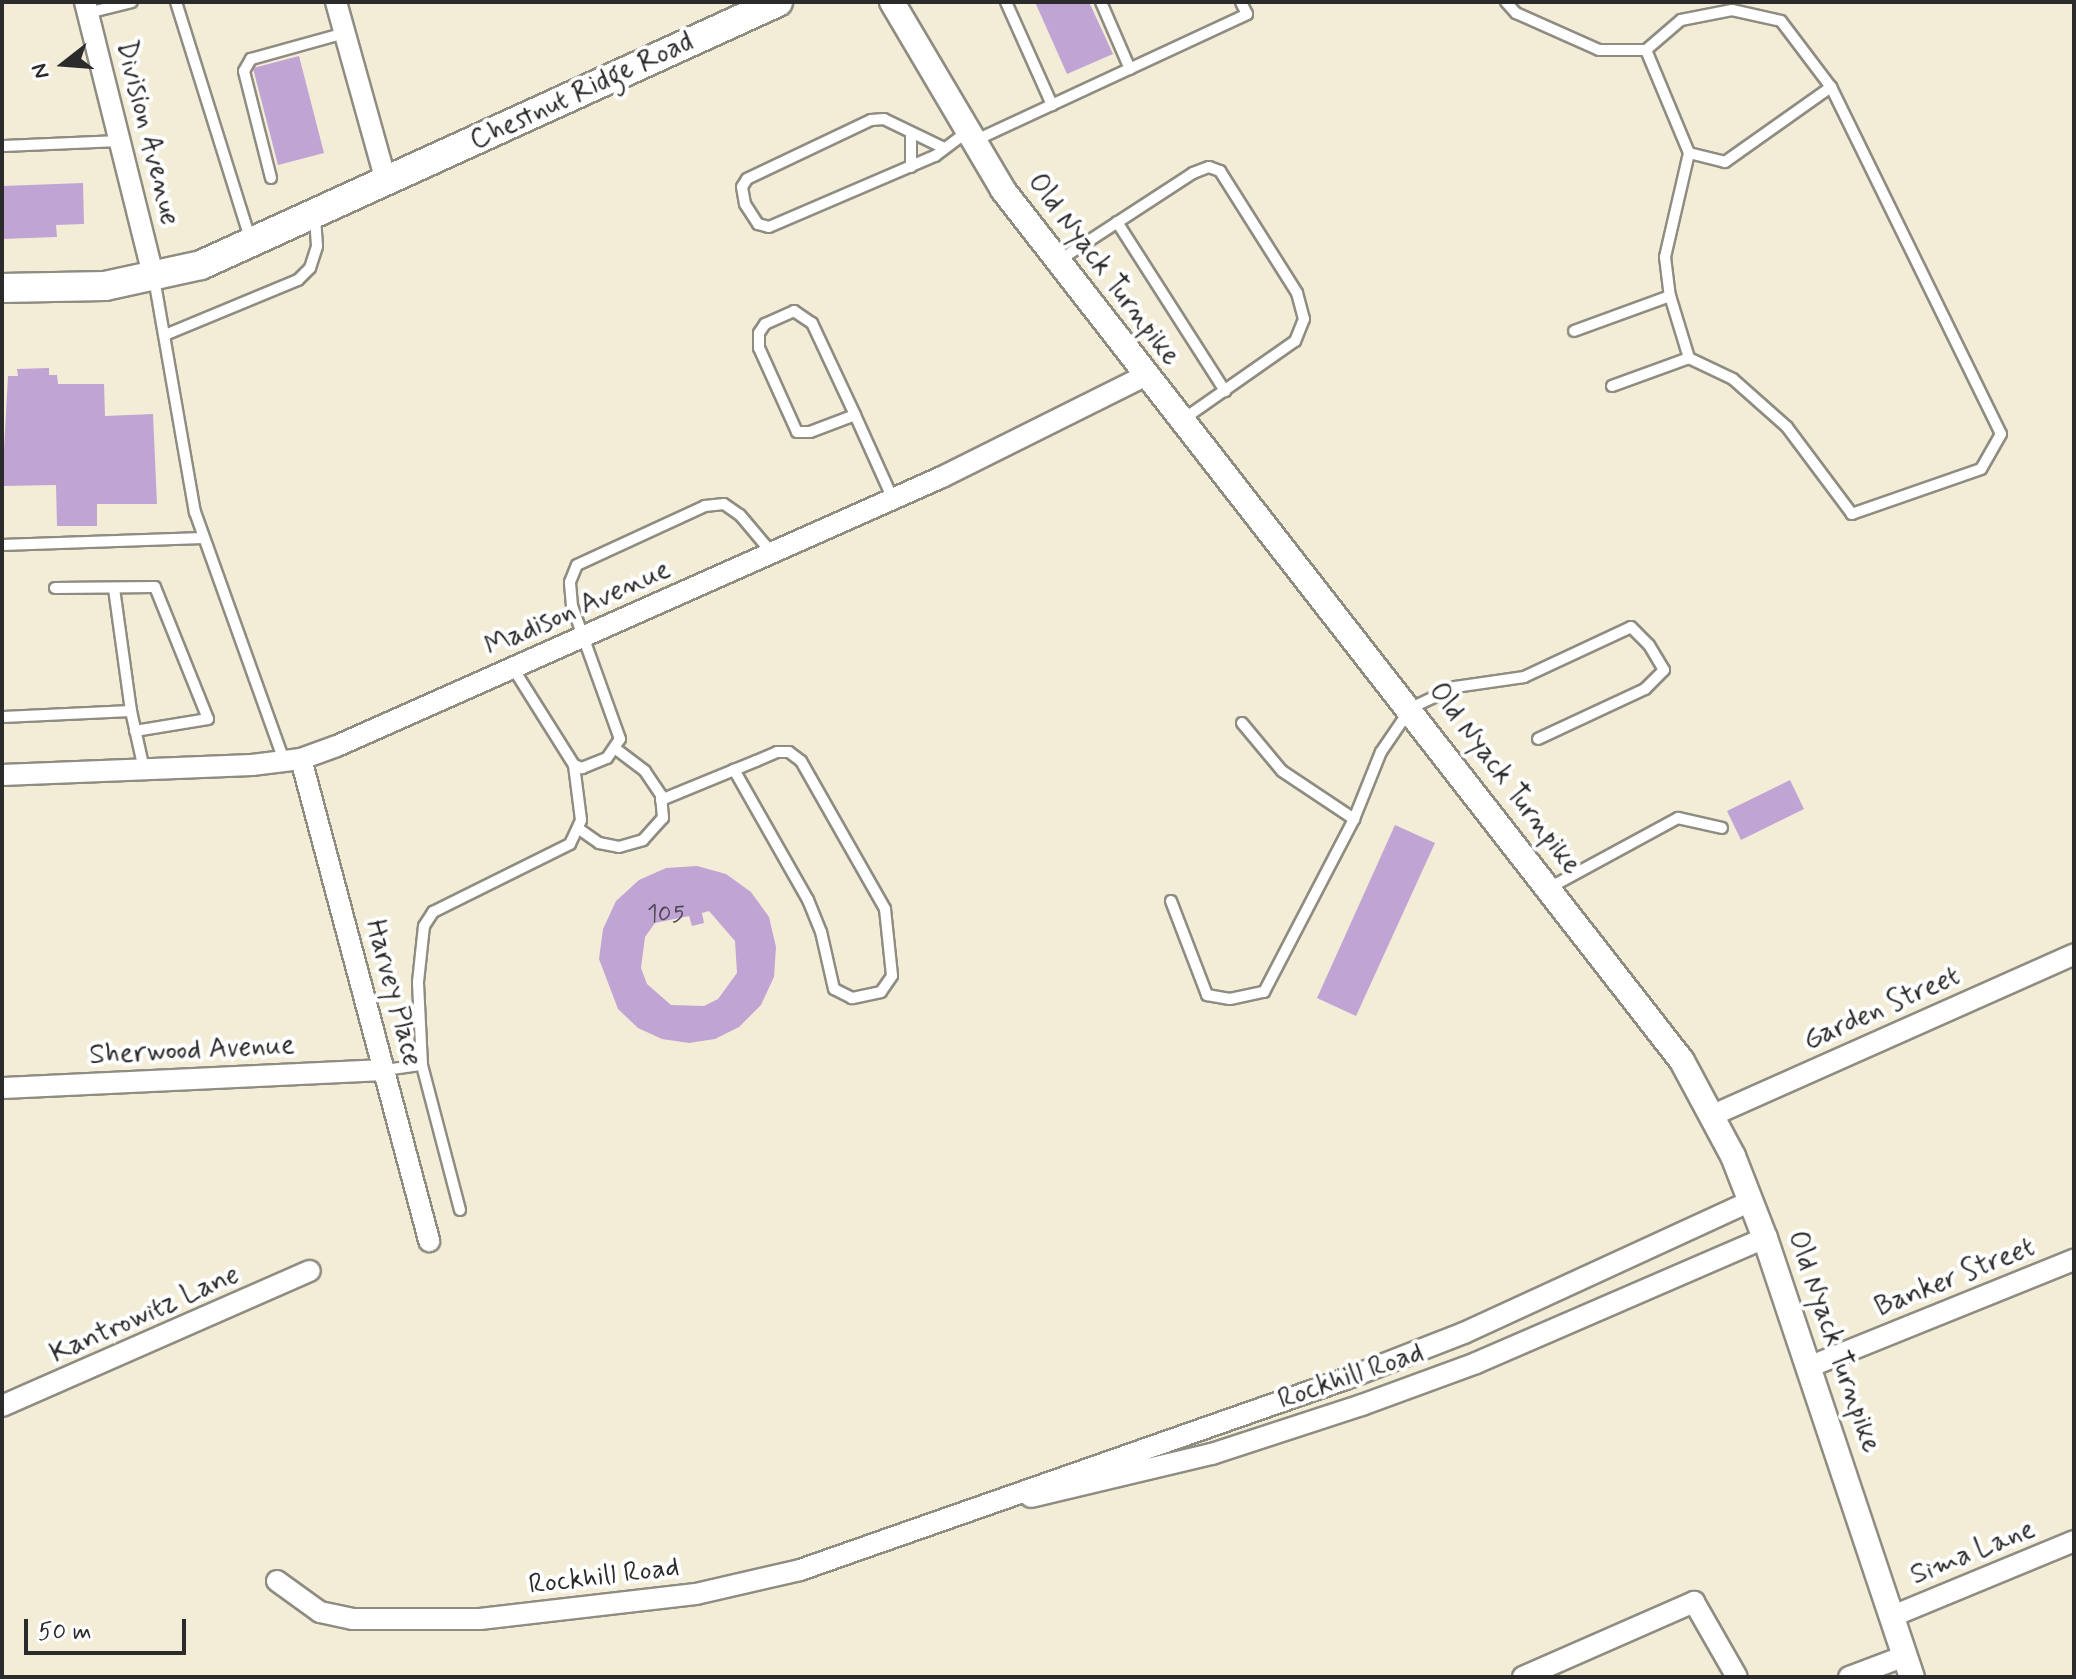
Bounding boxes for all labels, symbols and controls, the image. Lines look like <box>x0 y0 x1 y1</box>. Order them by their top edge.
north arrow <box>24 24 104 104</box>
street label: Chestnut Ridge Road <box>466 26 698 158</box>
street label: Division Avenue <box>108 39 186 227</box>
text: N <box>26 60 57 82</box>
street label: Old Nyack Turnpike <box>1020 167 1186 373</box>
street label: Madison Avenue <box>484 555 672 663</box>
street label: Old Nyack Turnpike <box>1421 676 1587 882</box>
house number: 105 <box>647 901 685 929</box>
street label: Harvey Place <box>357 916 429 1070</box>
street label: Garden Street <box>1797 959 1967 1059</box>
street label: Sherwood Avenue <box>88 1029 296 1073</box>
street label: Old Nyack Turnpike <box>1779 1227 1887 1457</box>
street label: Banker Street <box>1868 1230 2042 1326</box>
street label: Kantrowitz Lane <box>45 1258 245 1372</box>
street label: Rockhill Road <box>1274 1336 1428 1418</box>
street label: Sima Lane <box>1907 1513 2039 1593</box>
street label: Rockhill Road <box>527 1551 681 1603</box>
scale bar <box>28 1603 190 1653</box>
text: 50 m <box>38 1617 92 1648</box>

